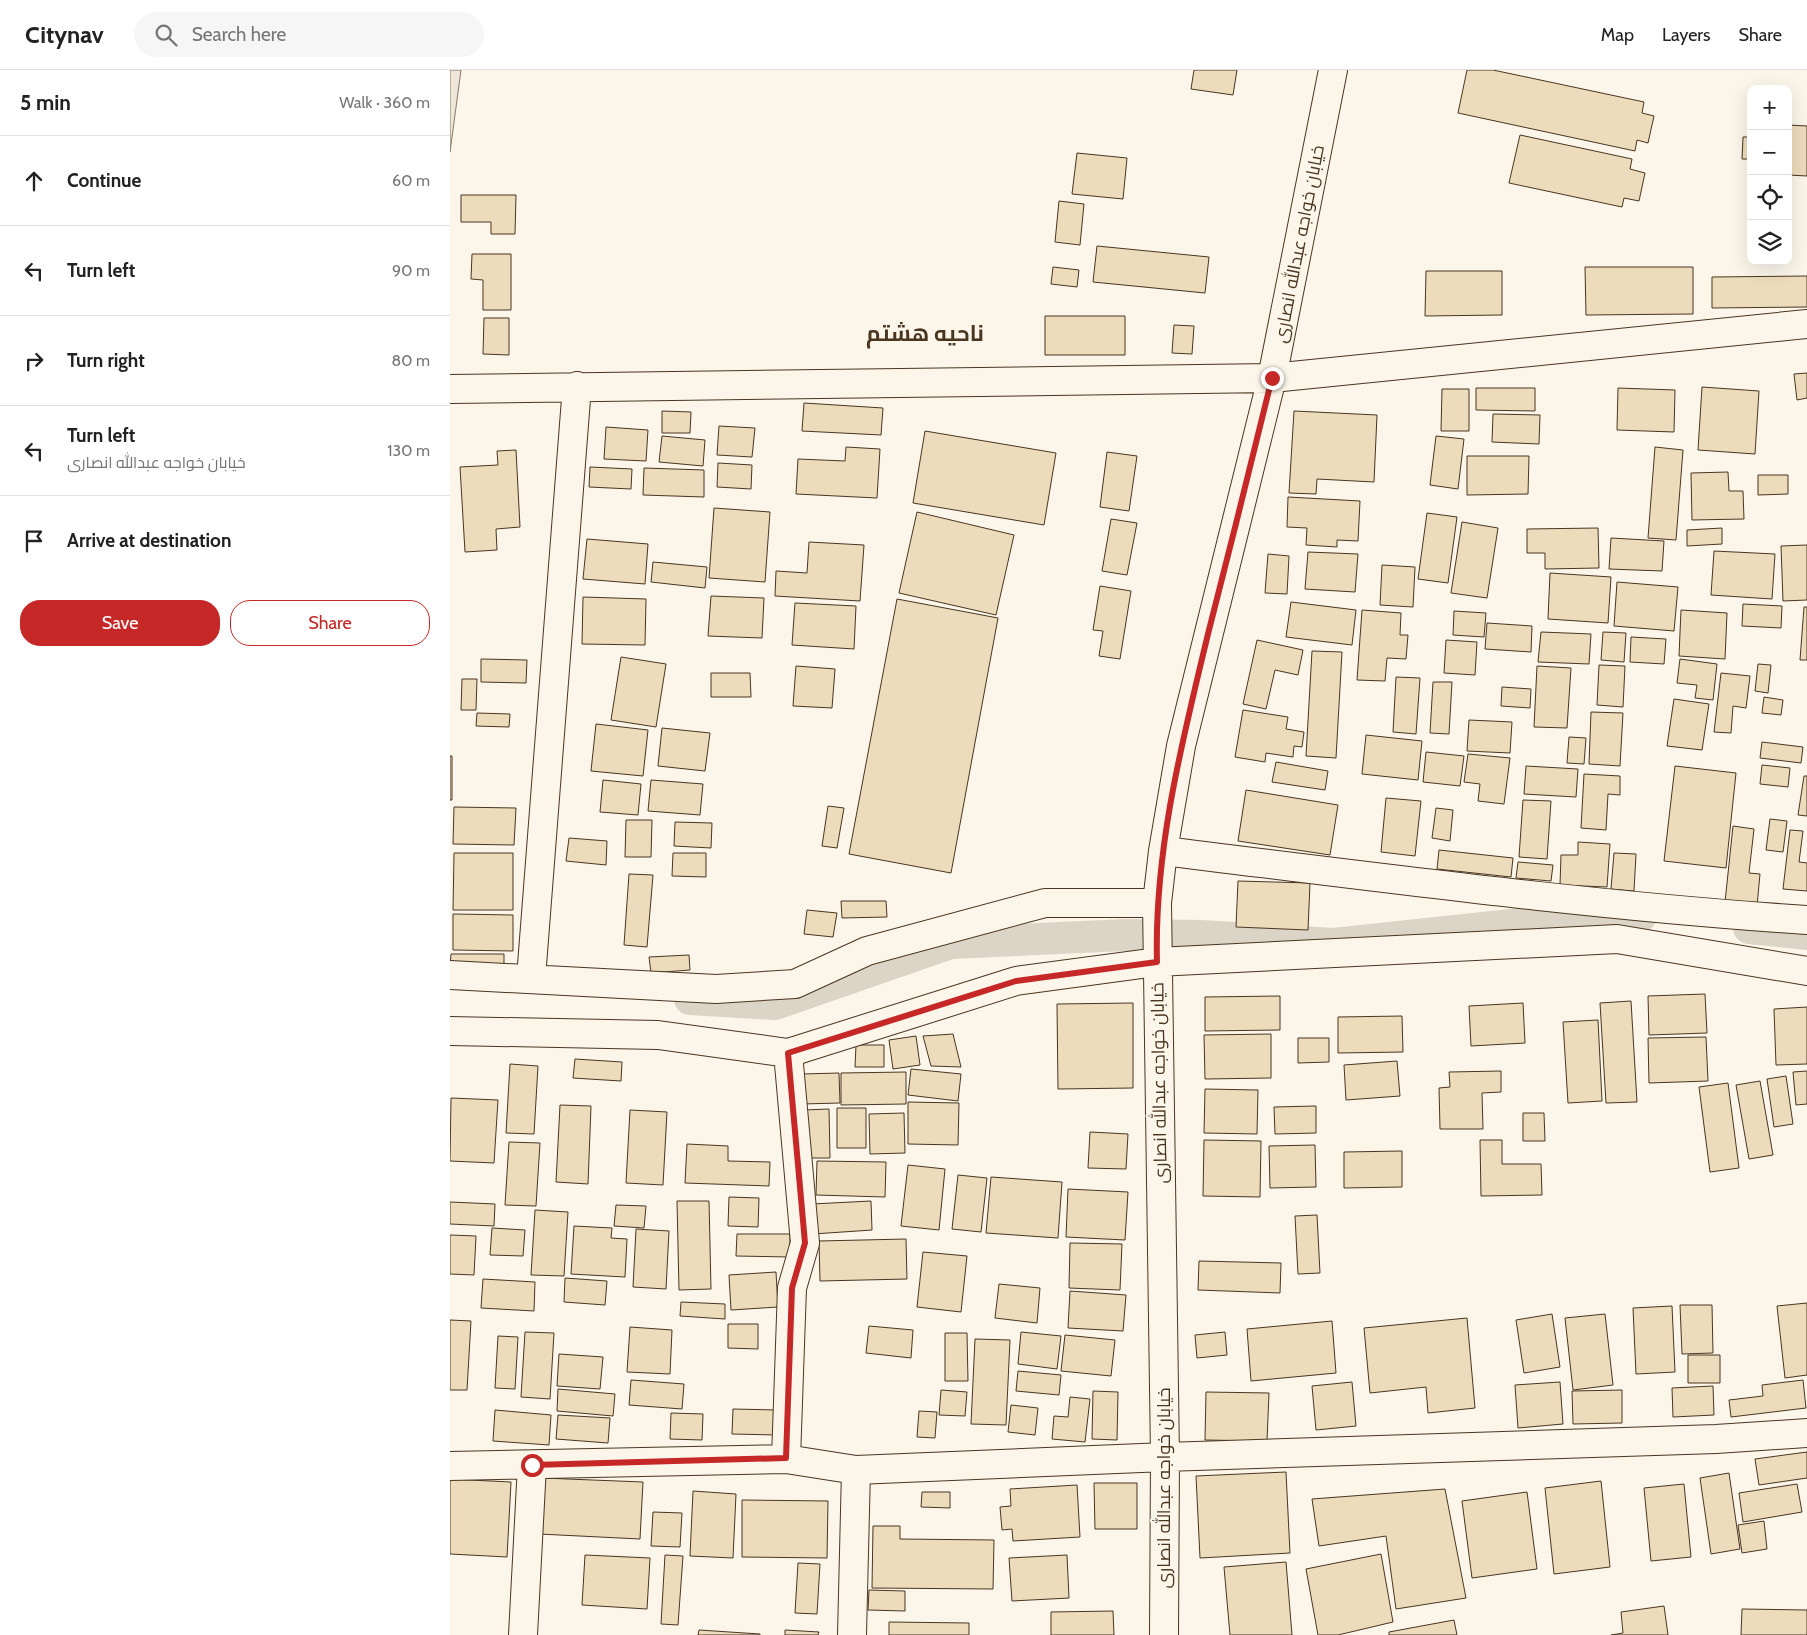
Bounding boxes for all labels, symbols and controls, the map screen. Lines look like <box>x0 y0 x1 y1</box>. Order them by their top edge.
search box <box>134 12 484 57</box>
text: Citynav <box>25 20 104 49</box>
icon: search <box>152 21 180 49</box>
text: Search here <box>192 23 286 46</box>
text: Map <box>1601 24 1634 46</box>
text: Layers <box>1662 24 1711 46</box>
text: Share <box>1739 24 1782 46</box>
map controls <box>1747 85 1792 265</box>
button: + <box>1747 85 1792 130</box>
text: 5 min <box>20 90 71 115</box>
text: Walk · 360 m <box>339 93 430 112</box>
button: − <box>1747 130 1792 175</box>
street label: خیابان خواجه عبدالله انصاری <box>1268 143 1329 345</box>
icon: ahead <box>20 167 48 195</box>
text: Continue <box>67 169 141 192</box>
text: 60 m <box>392 171 430 190</box>
button: locate <box>1747 175 1792 220</box>
button: layers <box>1747 220 1792 265</box>
icon: left <box>20 257 48 285</box>
text: Turn left <box>67 259 135 282</box>
text: 90 m <box>392 261 430 280</box>
district label: ناحیه هشتم <box>866 320 984 349</box>
icon: right <box>20 347 48 375</box>
text: Turn right <box>67 349 145 372</box>
text: 80 m <box>392 351 430 370</box>
route end <box>1261 367 1284 390</box>
text: Turn left <box>67 424 135 447</box>
icon: left <box>20 437 48 465</box>
text: 130 m <box>387 441 430 460</box>
text: خیابان خواجه عبدالله انصاری <box>67 453 246 472</box>
icon: arrive <box>20 527 48 555</box>
text: Arrive at destination <box>67 529 231 552</box>
button: Save <box>20 600 220 646</box>
button: Share <box>230 600 430 646</box>
street label: خیابان خواجه عبدالله انصاری <box>1145 982 1172 1184</box>
street label: خیابان خواجه عبدالله انصاری <box>1152 1387 1175 1589</box>
route start <box>521 1454 544 1477</box>

